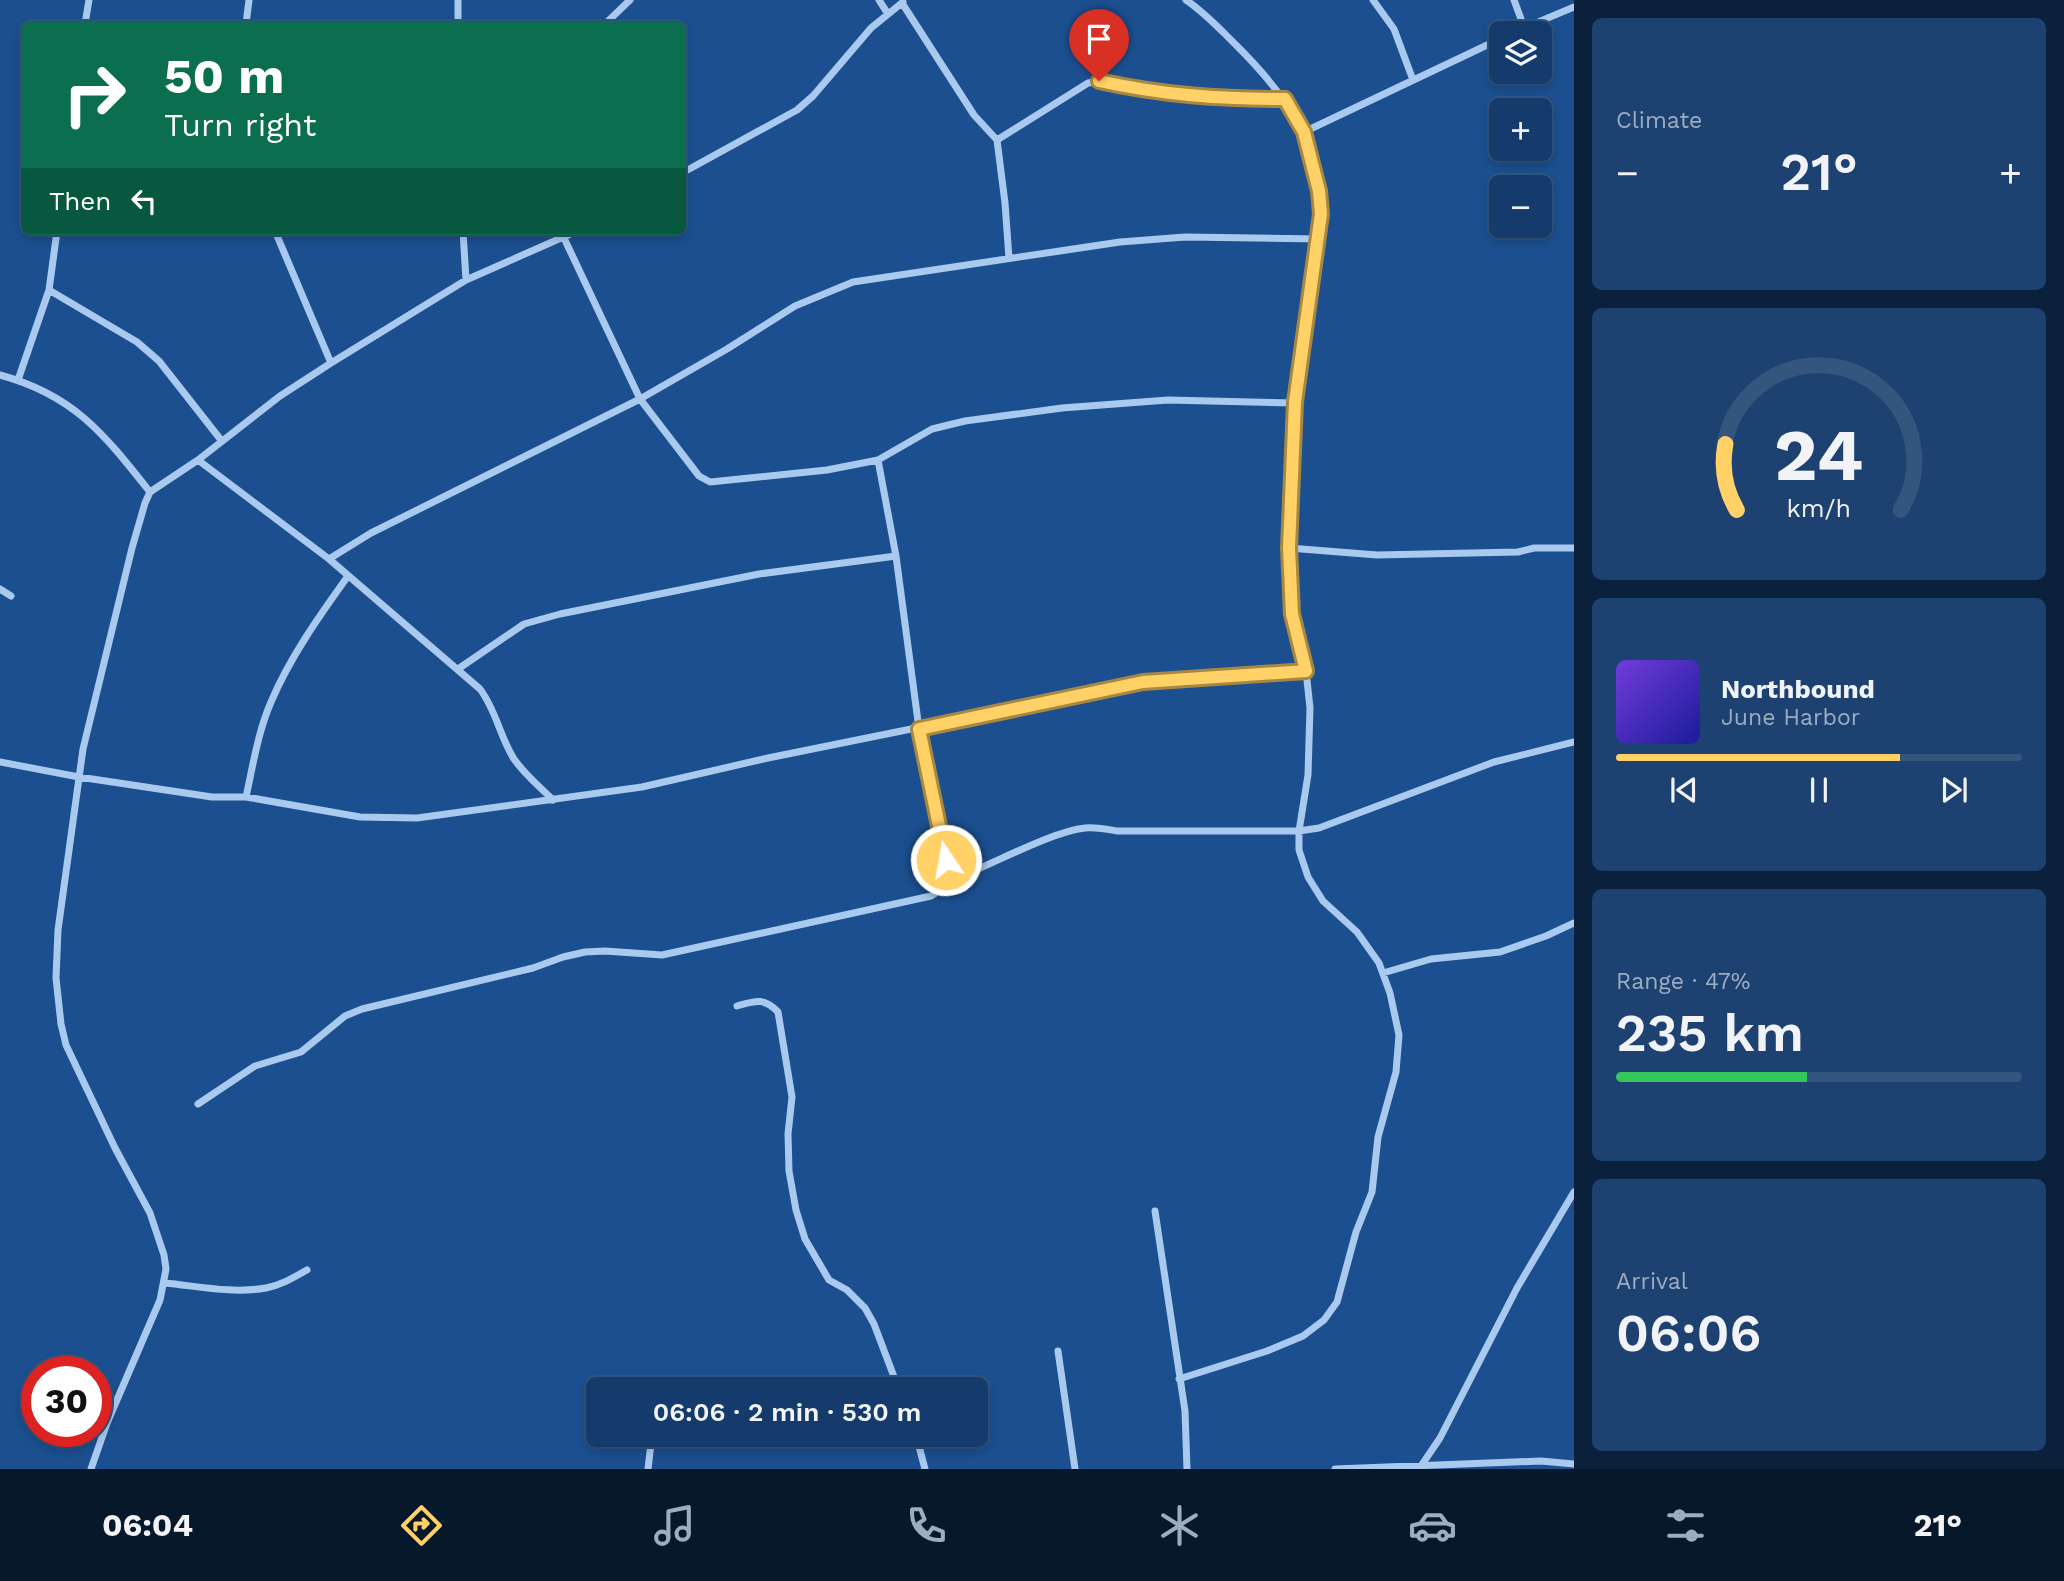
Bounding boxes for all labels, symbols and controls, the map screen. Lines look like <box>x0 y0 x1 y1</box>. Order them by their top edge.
pin <box>1069 9 1129 81</box>
icon: arrive <box>1080 20 1118 58</box>
map controls <box>1489 21 1552 238</box>
button: layers <box>1489 21 1552 84</box>
text: 50 m <box>164 47 284 105</box>
icon: right <box>49 49 140 140</box>
button: + <box>1489 98 1552 161</box>
text: Turn right <box>164 106 316 144</box>
text: Climate <box>1616 107 1702 134</box>
text: 21° <box>1780 142 1858 203</box>
text: − <box>1616 151 1639 195</box>
text: + <box>1999 151 2022 195</box>
button: − <box>1489 175 1552 238</box>
icon: left <box>125 182 163 220</box>
text: Then <box>49 186 111 216</box>
text: 24 <box>1774 413 1864 499</box>
text: km/h <box>1787 494 1851 523</box>
text: Northbound <box>1721 674 1875 704</box>
text: June Harbor <box>1721 704 1860 731</box>
icon: previous <box>1665 771 1703 809</box>
icon: pause <box>1800 771 1838 809</box>
icon: next <box>1935 771 1973 809</box>
position arrow <box>909 823 983 897</box>
text: Range · 47% <box>1616 968 1750 995</box>
text: 235 km <box>1616 1003 1804 1064</box>
text: Arrival <box>1616 1268 1688 1295</box>
text: 06:06 <box>1616 1303 1762 1364</box>
speed limit sign: 30 <box>21 1356 112 1447</box>
text: 06:06 · 2 min · 530 m <box>653 1397 921 1427</box>
icon: directions <box>397 1501 446 1550</box>
icon: music <box>650 1501 699 1550</box>
icon: phone <box>902 1501 951 1550</box>
icon: climate <box>1155 1501 1204 1550</box>
icon: car <box>1408 1501 1457 1550</box>
icon: filters <box>1661 1501 1710 1550</box>
text: 06:04 <box>102 1506 193 1544</box>
text: 21° <box>1913 1506 1962 1544</box>

